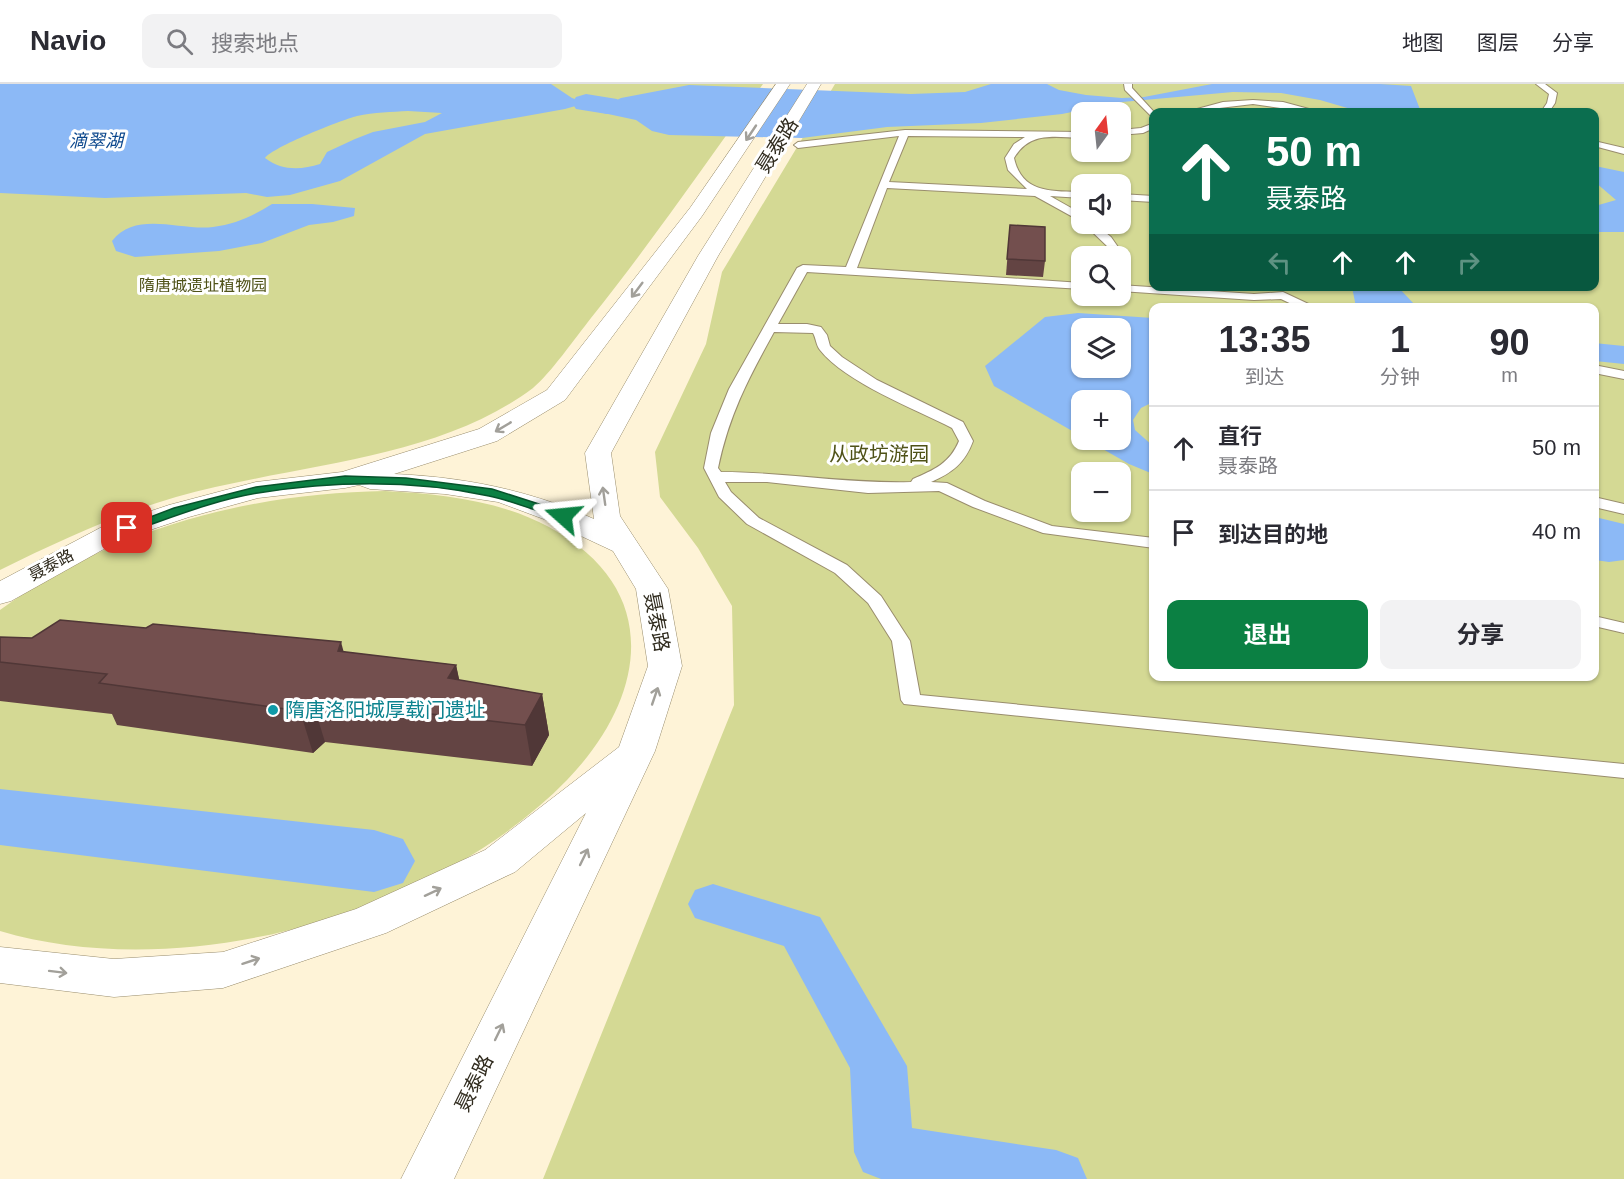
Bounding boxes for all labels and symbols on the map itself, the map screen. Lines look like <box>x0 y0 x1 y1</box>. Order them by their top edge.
north arrow <box>1071 102 1131 162</box>
street label: 聂泰路 <box>752 114 802 176</box>
one-way arrow <box>745 124 757 140</box>
water label: 滴翠湖 <box>69 131 126 151</box>
park label: 隋唐城遗址植物园 <box>139 277 267 294</box>
one-way arrow <box>630 281 643 297</box>
one-way arrow <box>495 421 512 433</box>
park label: 从政坊游园 <box>829 443 929 465</box>
position arrow <box>531 484 595 548</box>
one-way arrow <box>598 487 609 507</box>
pin <box>101 502 152 553</box>
street label: 聂泰路 <box>26 546 76 584</box>
street label: 聂泰路 <box>640 590 674 654</box>
one-way arrow <box>650 687 661 706</box>
place label: 隋唐洛阳城厚载门遗址 <box>285 699 485 721</box>
marker: 隋唐洛阳城厚载门遗址 <box>266 703 280 717</box>
one-way arrow <box>579 848 591 866</box>
one-way arrow <box>424 885 442 897</box>
one-way arrow <box>241 954 260 965</box>
one-way arrow <box>48 966 68 977</box>
one-way arrow <box>493 1024 505 1042</box>
street label: 聂泰路 <box>451 1051 497 1115</box>

